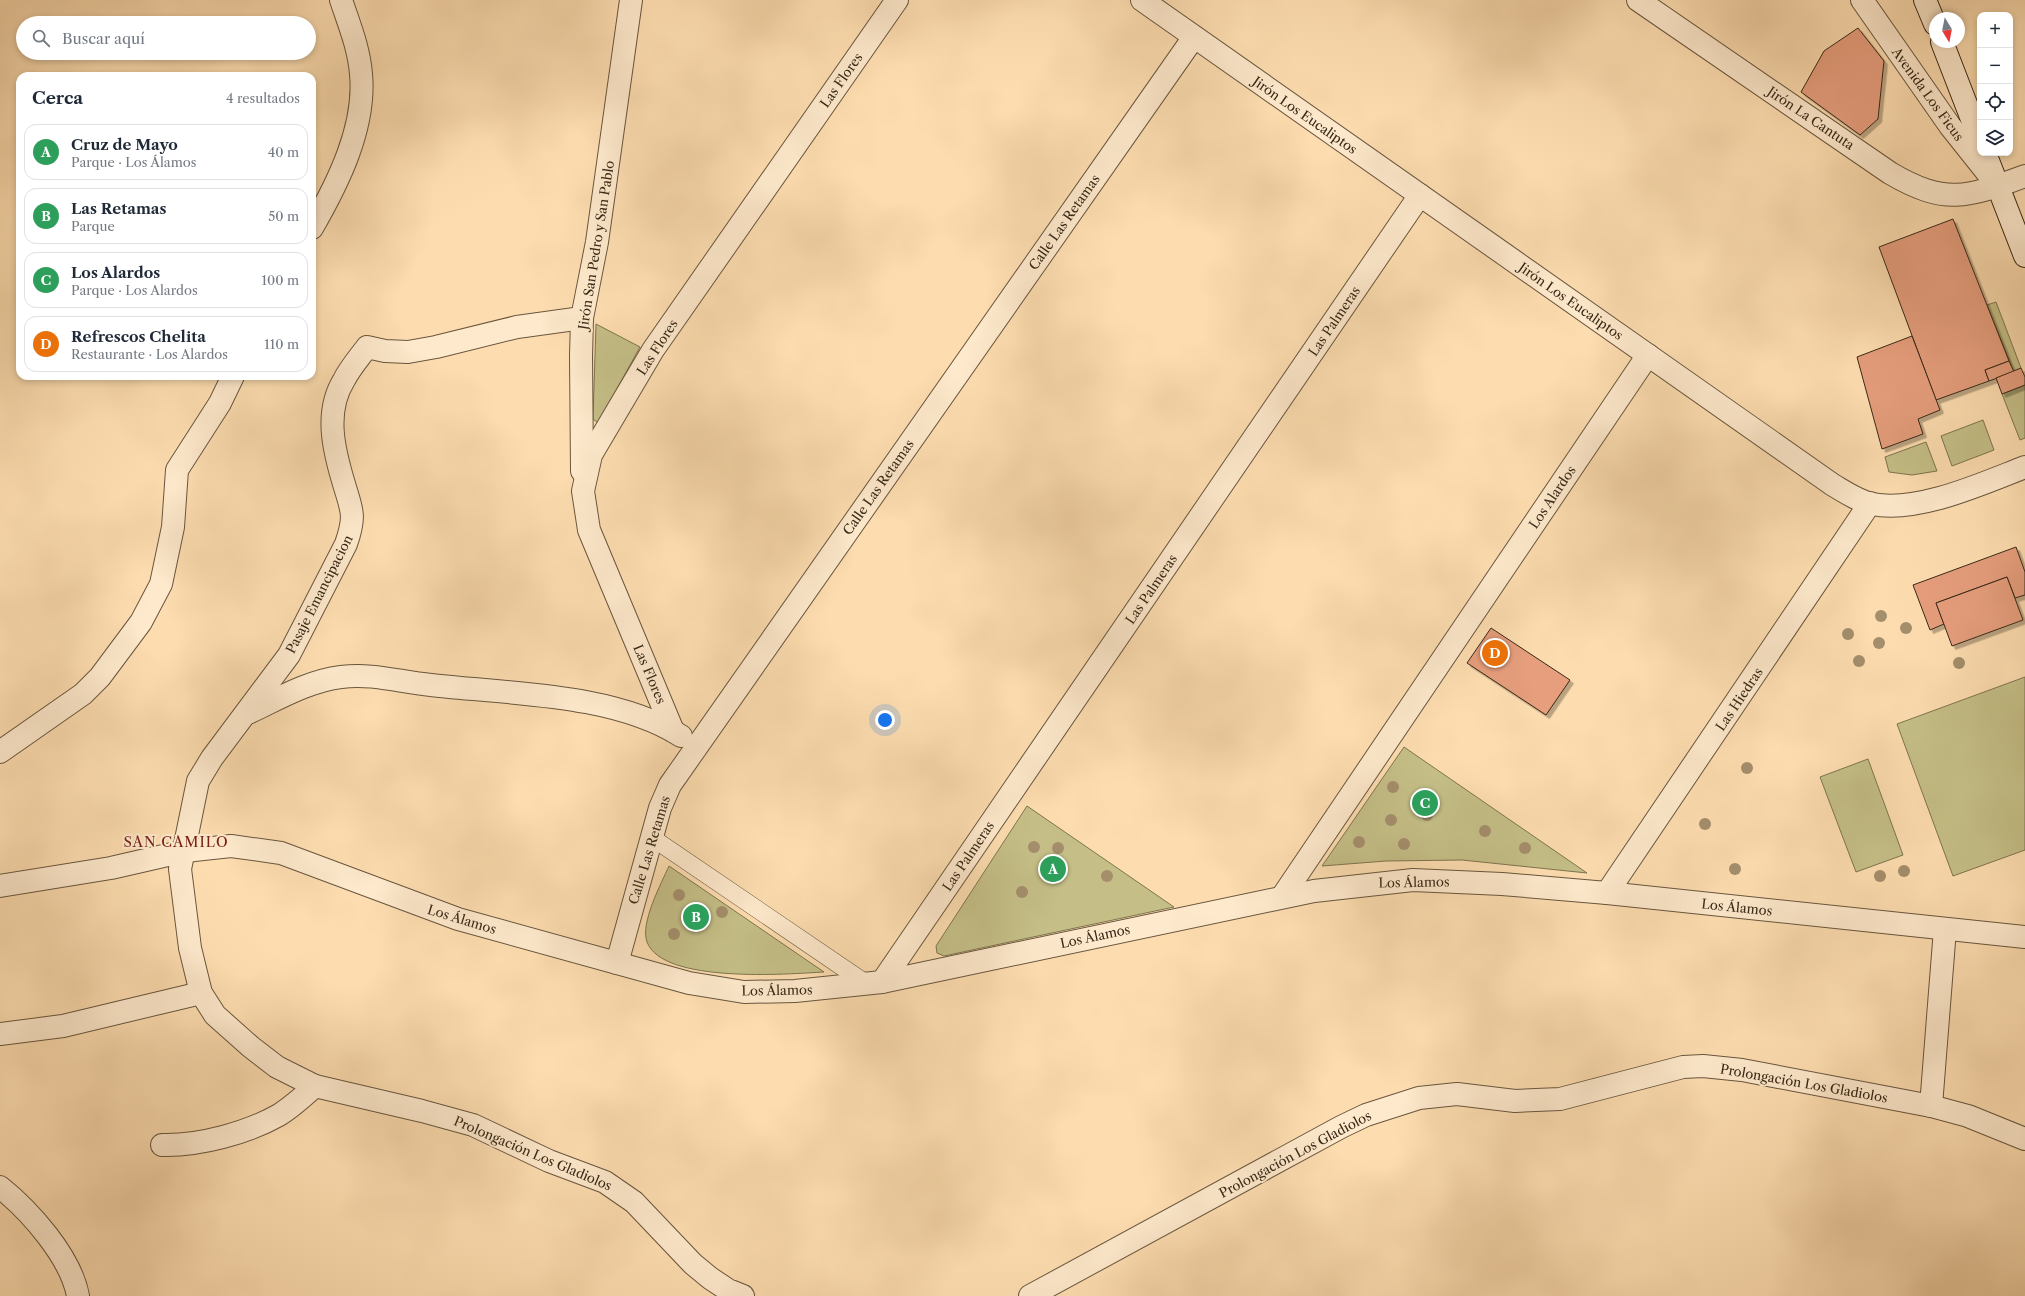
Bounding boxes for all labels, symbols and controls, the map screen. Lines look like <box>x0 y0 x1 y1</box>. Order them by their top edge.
north arrow <box>1929 12 1965 48</box>
map controls <box>1977 12 2013 156</box>
button: + <box>1977 12 2013 48</box>
search box <box>16 16 316 60</box>
icon: search <box>30 27 52 49</box>
text: Buscar aquí <box>62 29 145 48</box>
street label: Avenida Los Ficus <box>1888 43 1967 144</box>
button: − <box>1977 48 2013 84</box>
street label: Las Flores <box>816 49 866 110</box>
street label: Jirón Los Eucaliptos <box>1248 72 1361 157</box>
street label: Jirón La Cantuta <box>1763 82 1858 153</box>
button: locate <box>1977 84 2013 120</box>
text: Cerca <box>32 88 83 108</box>
text: 4 resultados <box>226 90 300 106</box>
button: layers <box>1977 120 2013 156</box>
text: Cruz de Mayo <box>71 135 178 154</box>
text: A <box>41 144 51 160</box>
text: 40 m <box>268 144 299 160</box>
text: Parque · Los Álamos <box>71 154 196 170</box>
street label: Jirón San Pedro y San Pablo <box>574 159 617 333</box>
street label: Calle Las Retamas <box>1025 171 1103 273</box>
text: Las Retamas <box>71 199 167 218</box>
text: B <box>41 208 51 224</box>
text: 50 m <box>268 208 299 224</box>
text: Parque <box>71 218 115 234</box>
street label: Jirón Los Eucaliptos <box>1514 258 1627 343</box>
text: Los Alardos <box>71 263 160 282</box>
text: C <box>41 272 51 288</box>
text: 100 m <box>261 272 299 288</box>
text: Parque · Los Alardos <box>71 282 198 298</box>
street label: Las Palmeras <box>1305 283 1363 359</box>
street label: Las Flores <box>633 316 681 378</box>
text: Refrescos Chelita <box>71 327 206 346</box>
text: D <box>40 336 52 352</box>
text: 110 m <box>264 336 299 352</box>
text: Restaurante · Los Alardos <box>71 346 228 362</box>
street label: Calle Las Retamas <box>839 436 917 538</box>
street label: Los Alardos <box>1525 462 1579 531</box>
street label: Pasaje Emancipacion <box>282 532 356 656</box>
street label: Las Palmeras <box>1122 551 1180 627</box>
pin: D <box>1482 638 1508 668</box>
street label: Las Flores <box>630 642 670 706</box>
street label: Las Hiedras <box>1712 664 1766 734</box>
your location <box>875 710 895 730</box>
pin: C <box>1412 788 1438 818</box>
street label: Calle Las Retamas <box>625 793 673 906</box>
street label: Las Palmeras <box>939 818 997 894</box>
district label: SAN CAMILO <box>123 833 229 851</box>
pin: A <box>1040 854 1066 884</box>
street label: Los Álamos <box>1378 873 1450 891</box>
street label: Los Álamos <box>1701 895 1774 919</box>
street label: Los Álamos <box>426 901 499 937</box>
pin: B <box>683 902 709 932</box>
street label: Los Álamos <box>1059 921 1132 951</box>
street label: Los Álamos <box>741 981 813 999</box>
street label: Prolongación Los Gladiolos <box>1719 1060 1889 1106</box>
street label: Prolongación Los Gladiolos <box>1216 1107 1374 1201</box>
street label: Prolongación Los Gladiolos <box>452 1112 615 1194</box>

